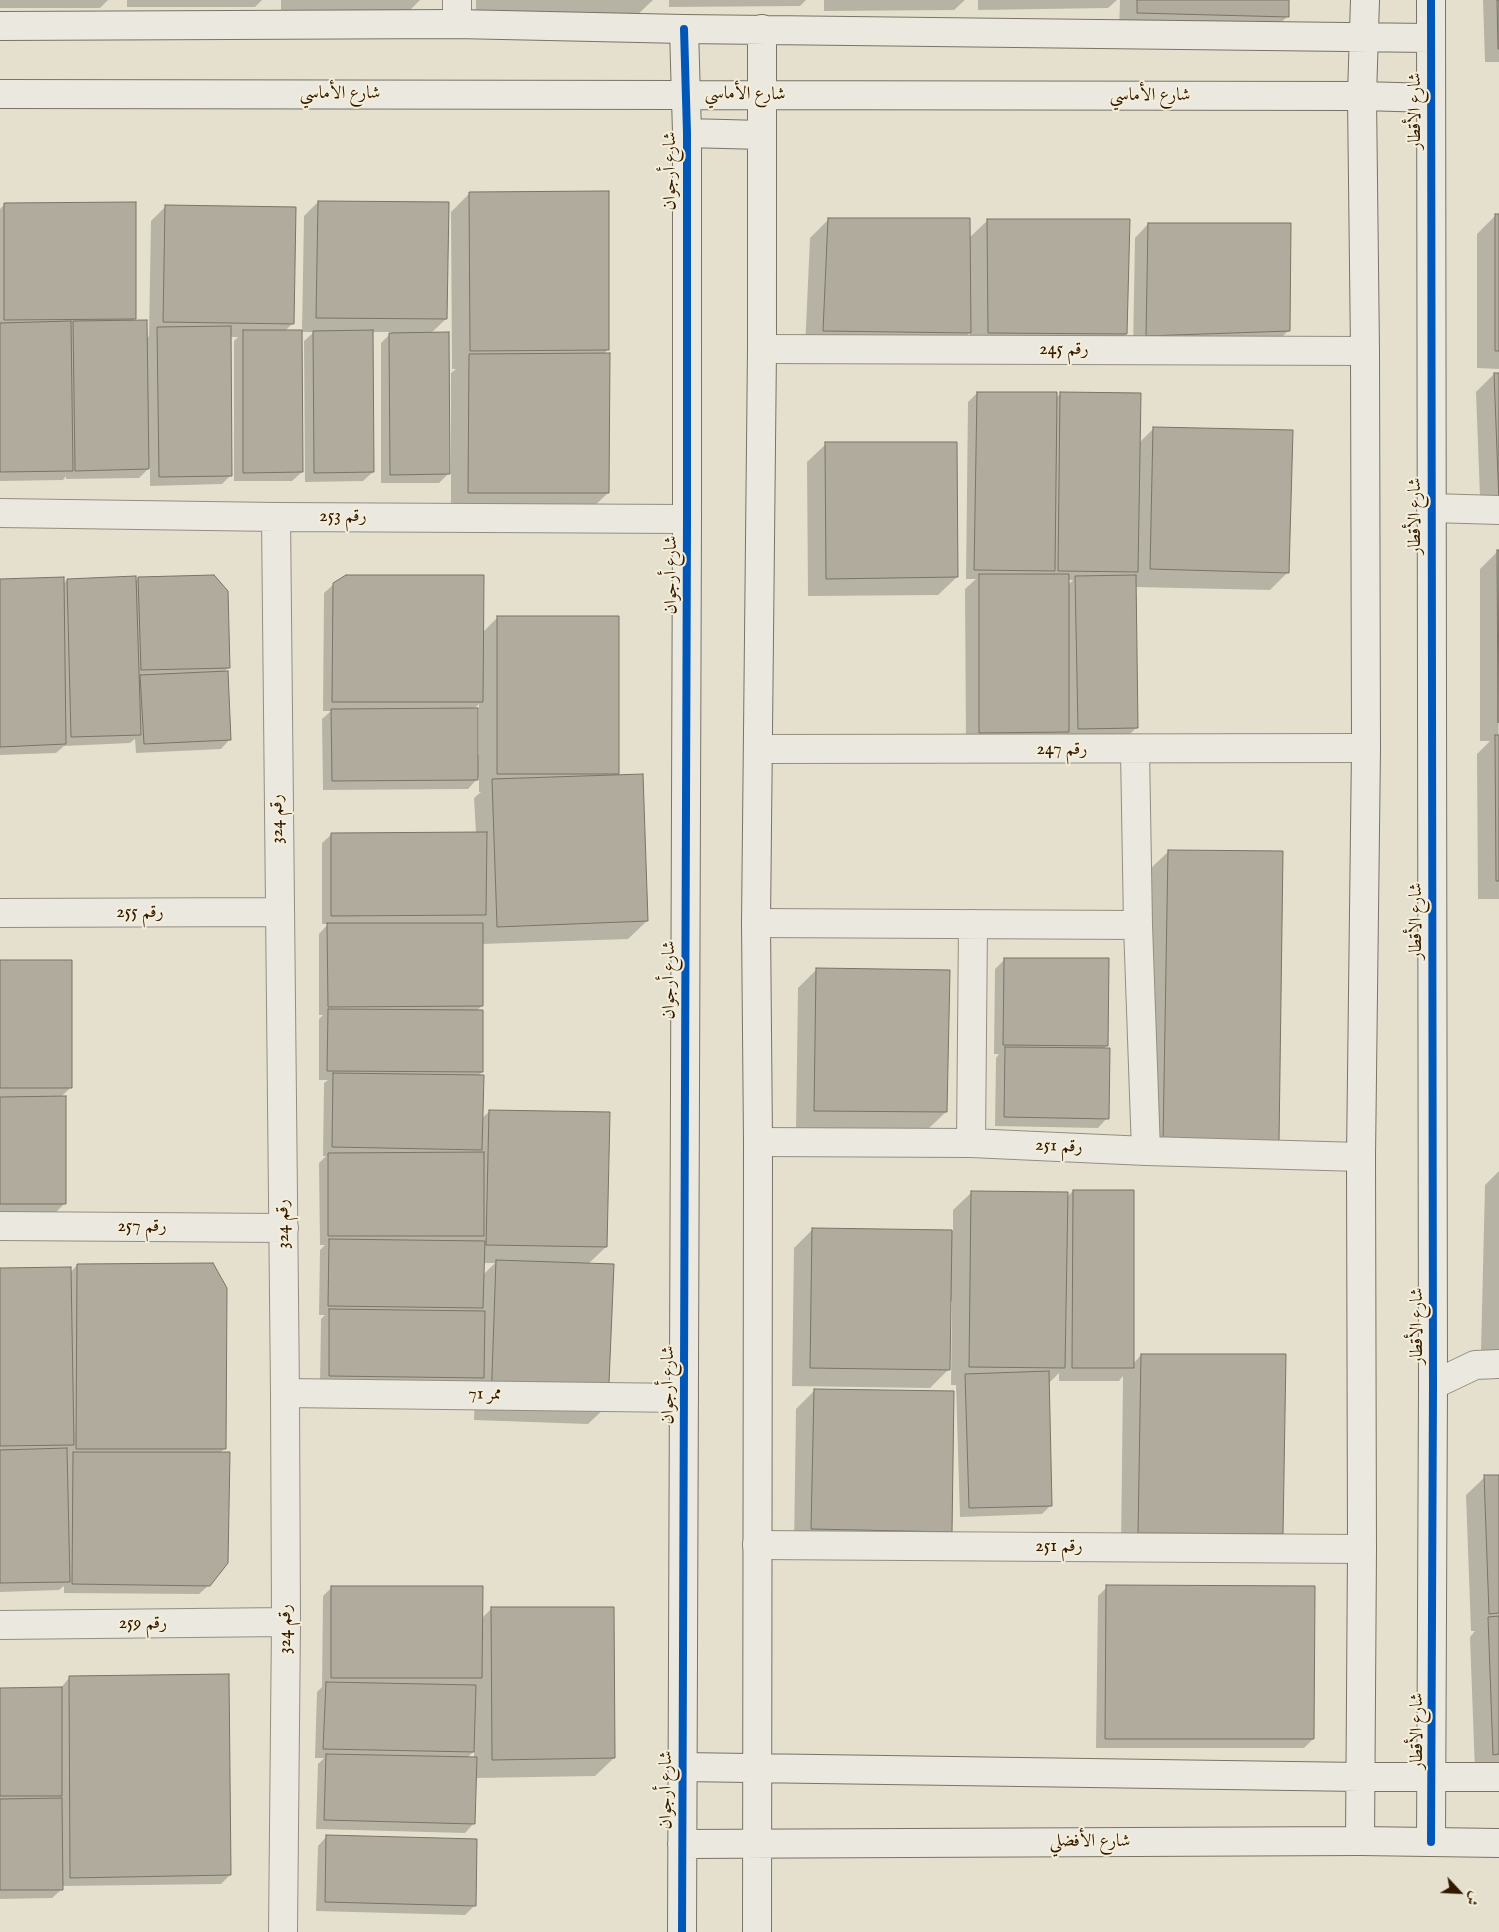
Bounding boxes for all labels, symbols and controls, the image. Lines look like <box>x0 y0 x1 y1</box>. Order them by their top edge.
street label: شارع الأقطار <box>1405 72 1427 150</box>
street label: شارع الأماسي <box>299 83 381 105</box>
street label: شارع الأماسي <box>704 83 786 107</box>
street label: شارع الأماسي <box>1109 85 1191 107</box>
street label: شارع أرجوان <box>660 132 682 210</box>
street label: رقم 245 <box>1039 339 1089 361</box>
street label: شارع الأقطار <box>1405 477 1427 555</box>
street label: رقم 253 <box>319 506 367 528</box>
street label: شارع أرجوان <box>661 536 683 614</box>
street label: رقم 247 <box>1037 739 1087 761</box>
street label: رقم 324 <box>267 794 289 844</box>
street label: شارع الأقطار <box>1406 882 1428 960</box>
street label: رقم 255 <box>116 902 164 924</box>
street label: شارع أرجوان <box>659 941 681 1019</box>
street label: رقم 251 <box>1035 1135 1083 1159</box>
street label: رقم 324 <box>273 1199 295 1249</box>
street label: رقم 257 <box>117 1216 167 1238</box>
street label: شارع الأقطار <box>1407 1287 1429 1365</box>
street label: شارع أرجوان <box>658 1346 680 1424</box>
street label: ممر 71 <box>468 1384 502 1406</box>
street label: رقم 251 <box>1035 1536 1083 1558</box>
street label: رقم 324 <box>275 1604 297 1654</box>
street label: رقم 259 <box>119 1613 167 1635</box>
street label: شارع الأقطار <box>1407 1692 1429 1770</box>
street label: شارع أرجوان <box>656 1751 678 1829</box>
street label: شارع الأفضلي <box>1050 1831 1130 1853</box>
north arrow <box>1434 1867 1484 1917</box>
text: ش <box>1462 1888 1484 1908</box>

